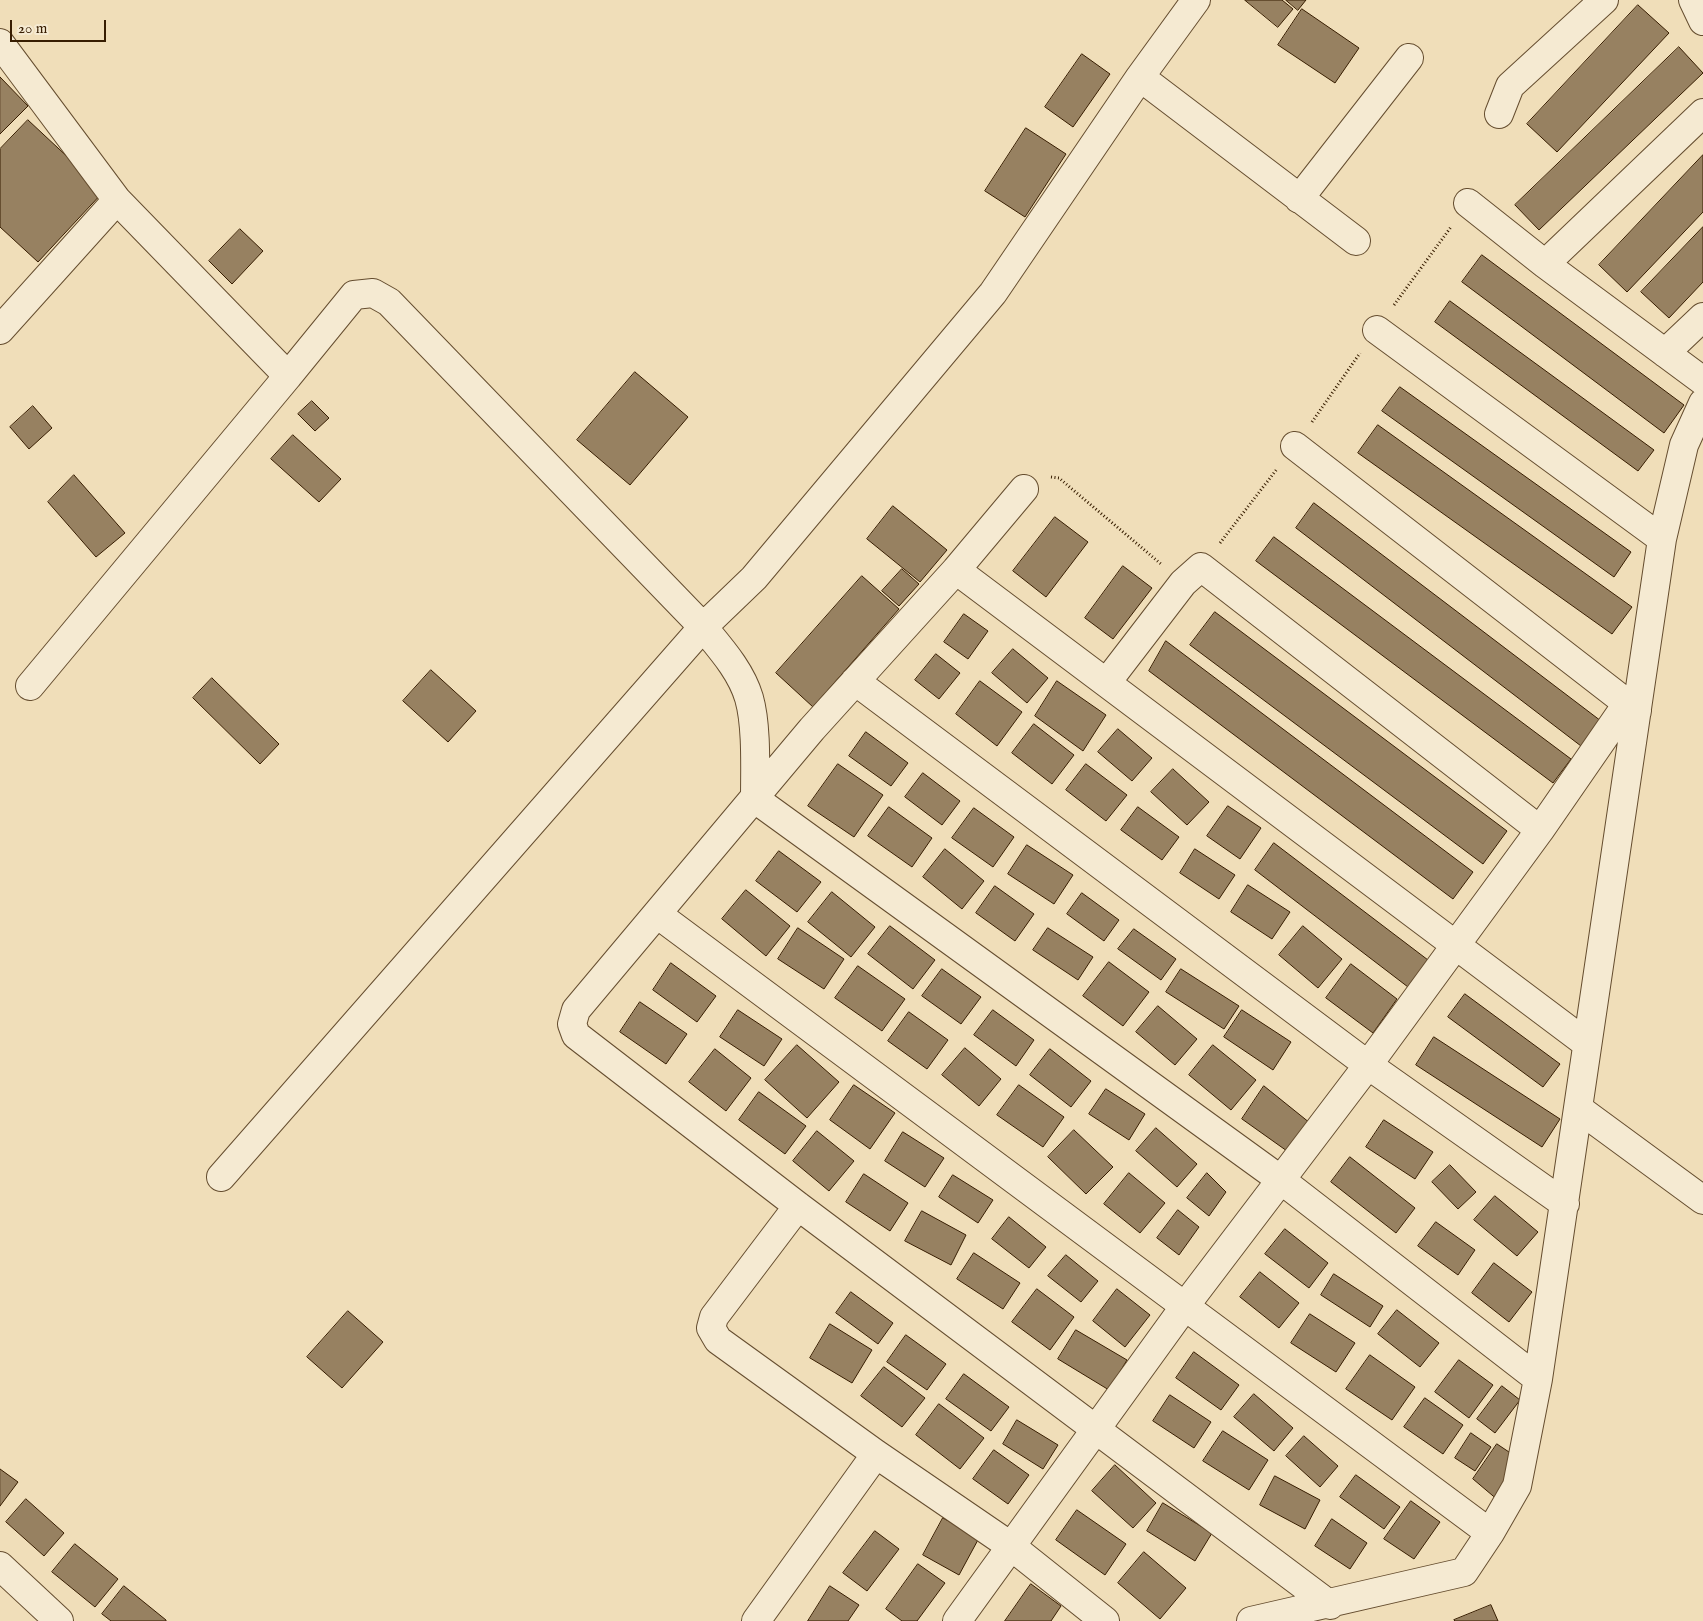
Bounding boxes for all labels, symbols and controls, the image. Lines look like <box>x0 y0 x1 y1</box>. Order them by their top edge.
scale bar <box>12 10 109 42</box>
text: 20 m <box>18 19 47 38</box>

